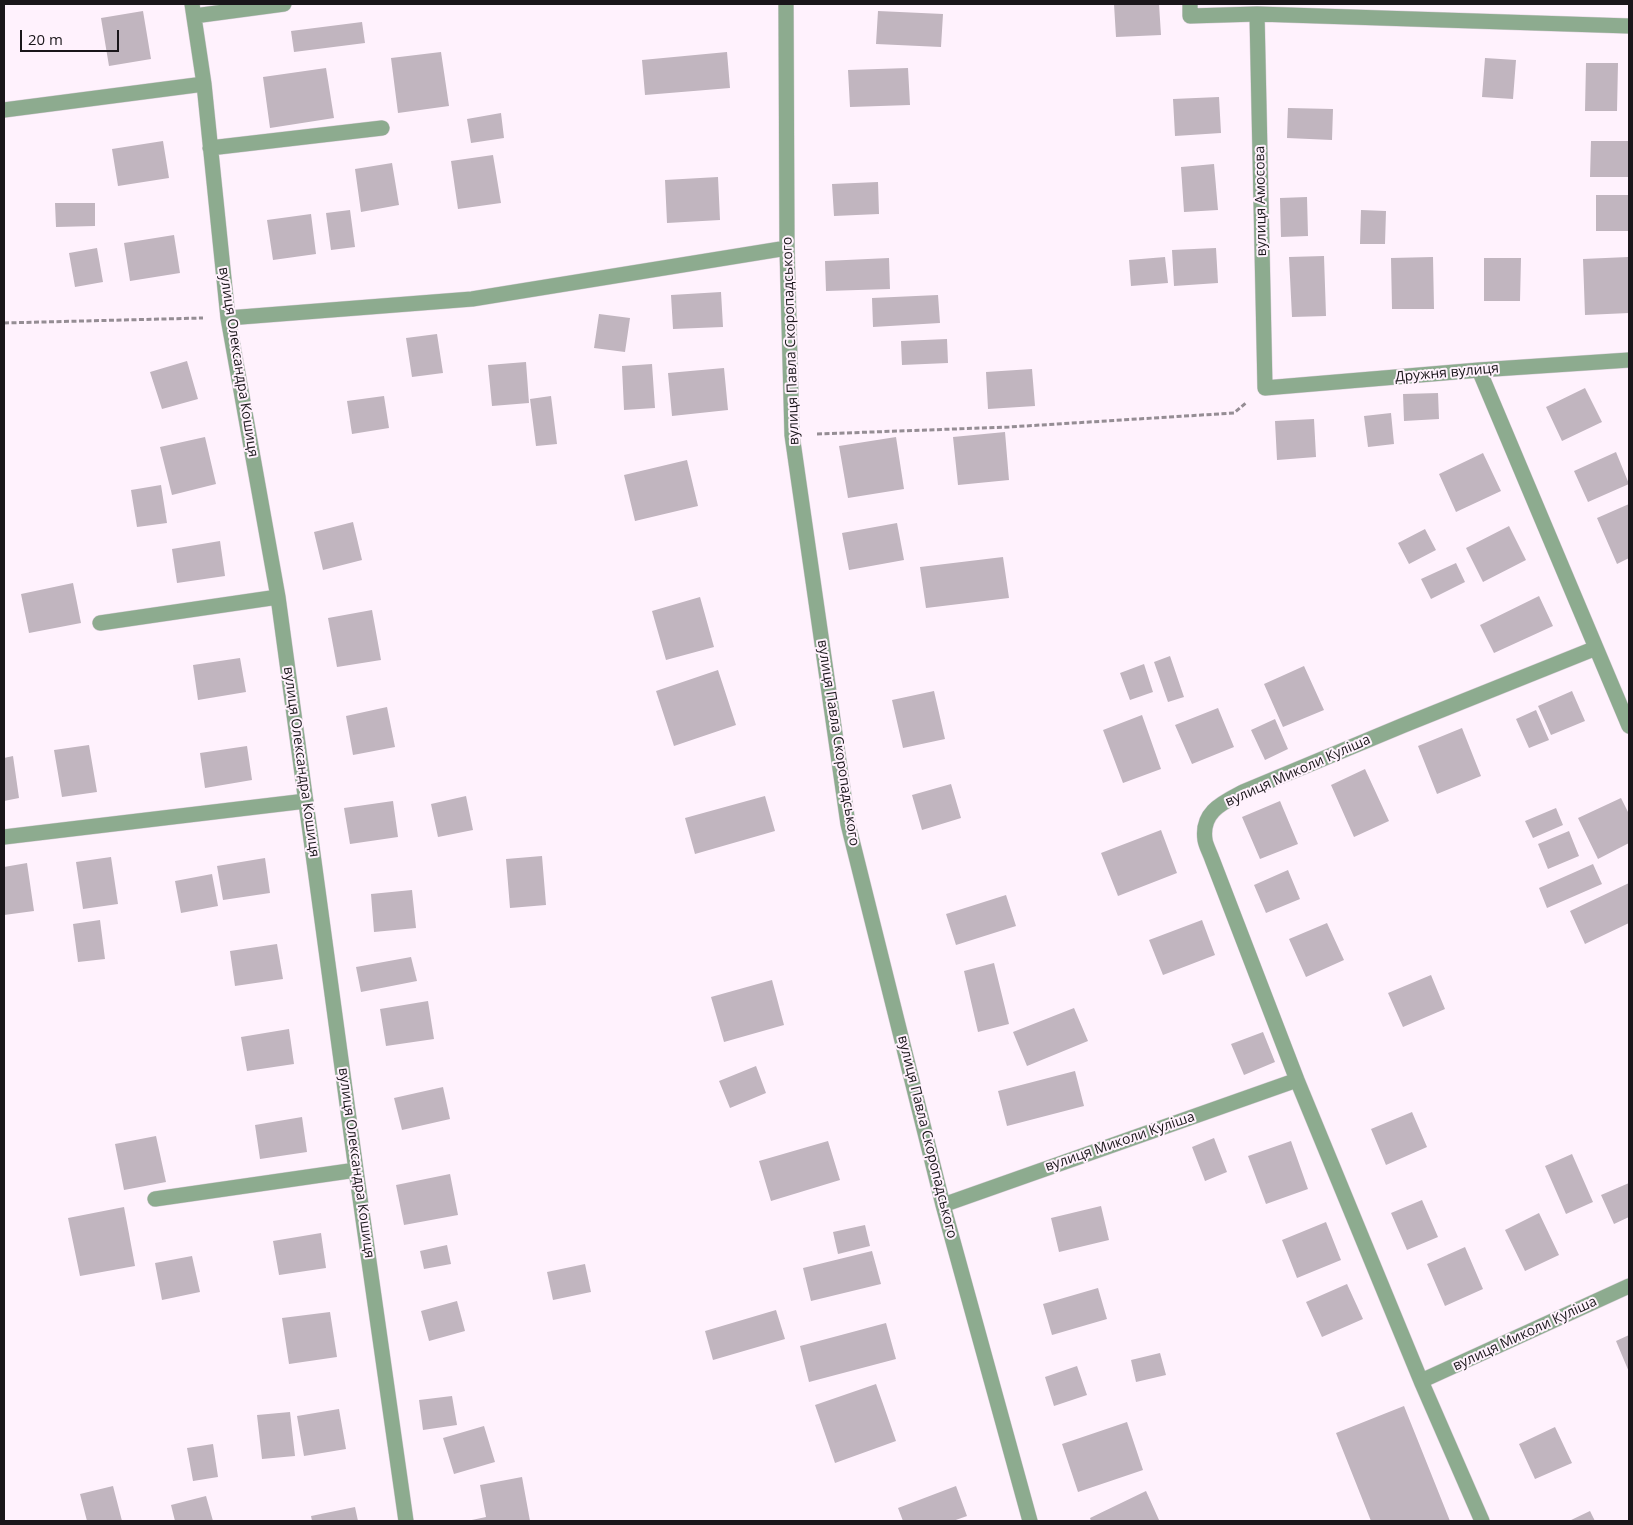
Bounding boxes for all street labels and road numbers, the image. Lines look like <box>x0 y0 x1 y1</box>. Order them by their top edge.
street label: вулиця Амосова <box>1252 146 1270 256</box>
street label: вулиця Павла Скоропадського <box>779 236 803 446</box>
street label: вулиця Олександра Кошиця <box>215 266 261 458</box>
street label: Дружня вулиця <box>1394 360 1500 386</box>
street label: вулиця Павла Скоропадського <box>813 639 863 847</box>
street label: вулиця Олександра Кошиця <box>279 666 323 858</box>
street label: вулиця Миколи Куліша <box>1223 731 1373 811</box>
street label: вулиця Павла Скоропадського <box>894 1034 960 1240</box>
street label: вулиця Олександра Кошиця <box>334 1067 378 1259</box>
street label: вулиця Миколи Куліша <box>1043 1108 1197 1176</box>
street label: вулиця Миколи Куліша <box>1450 1293 1600 1375</box>

